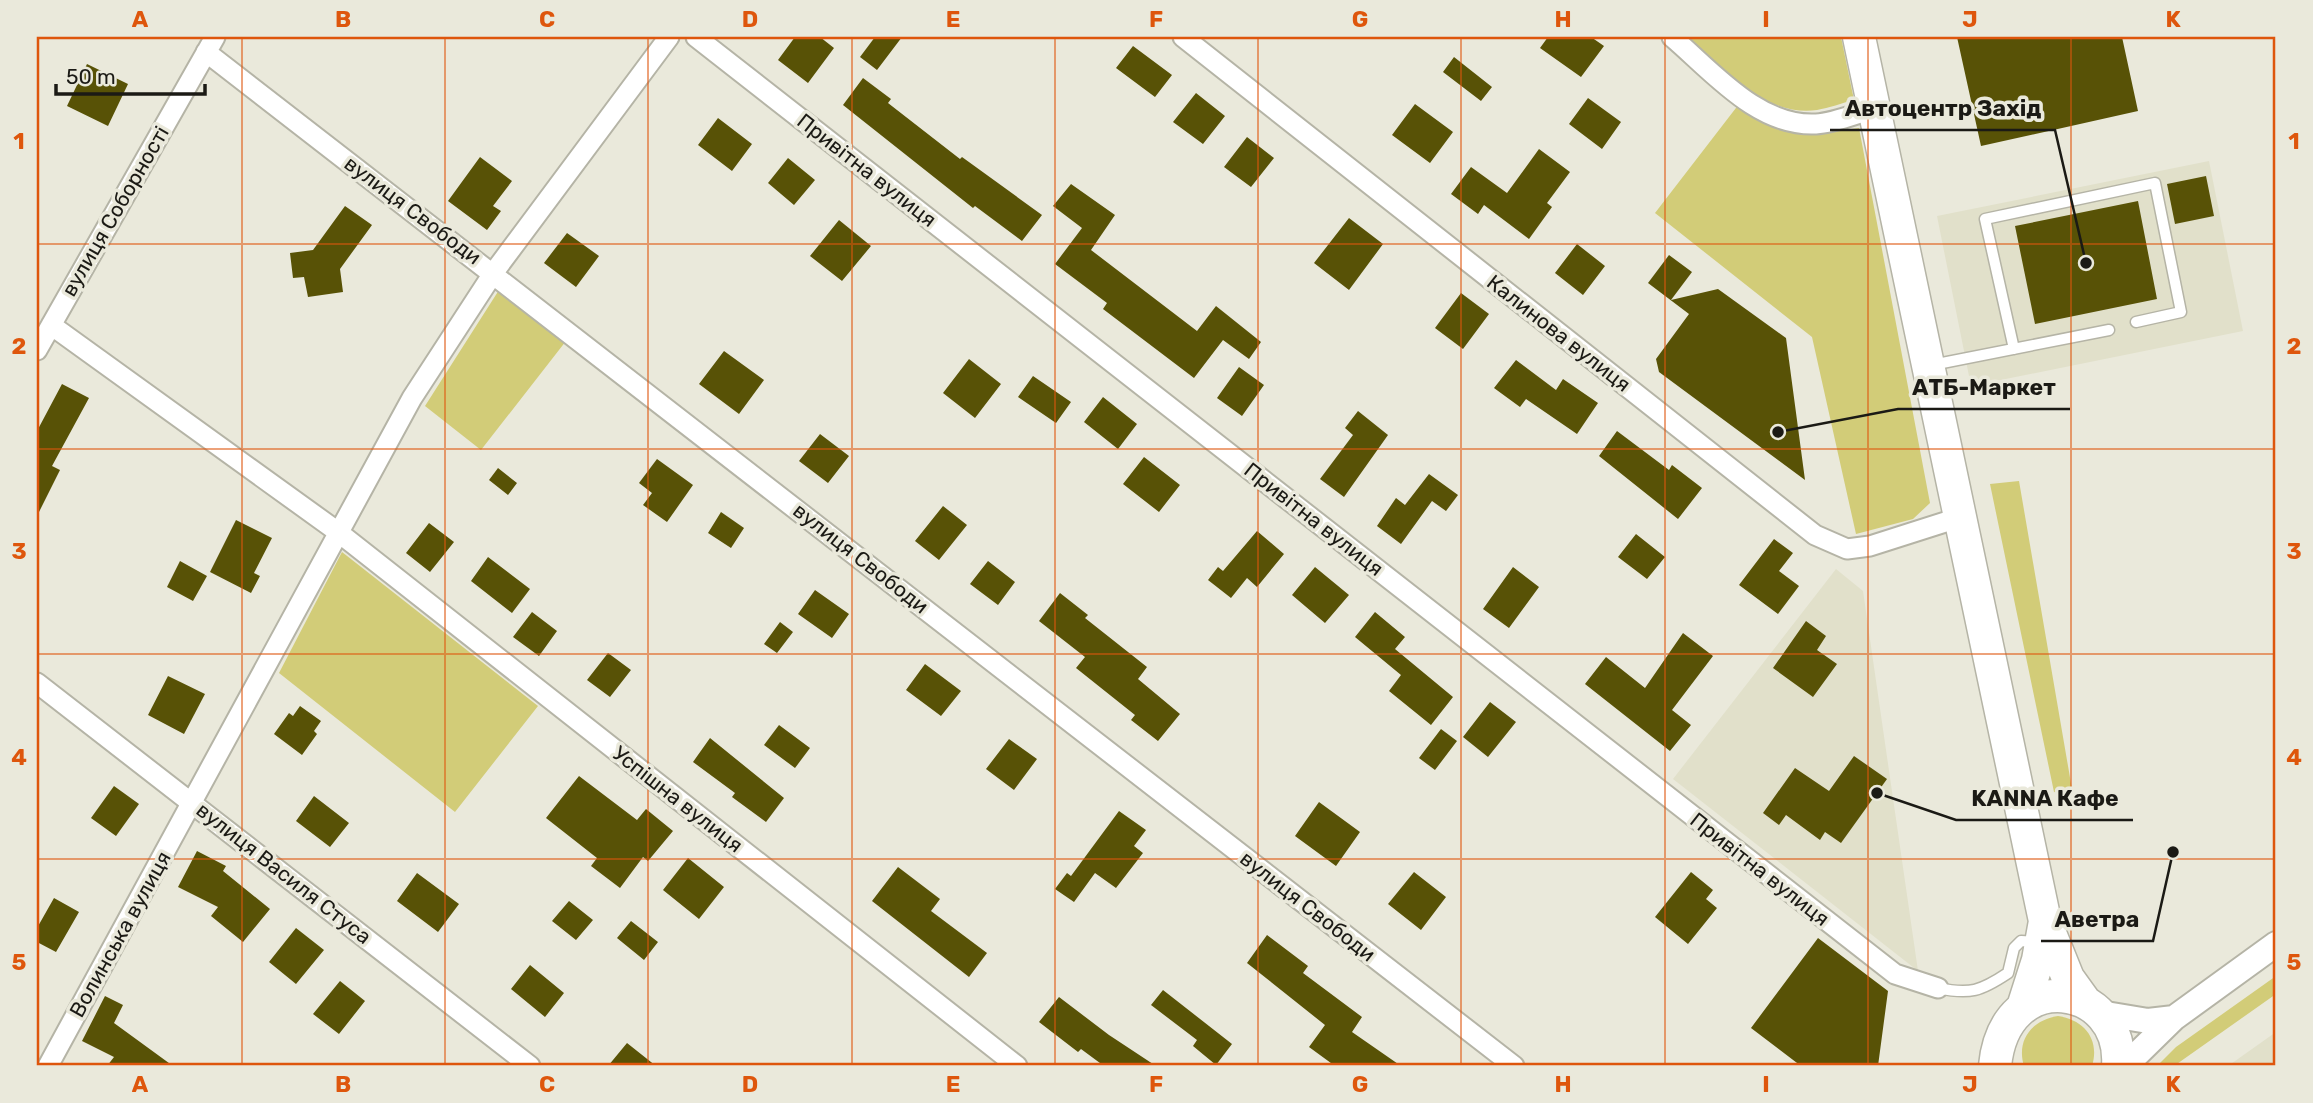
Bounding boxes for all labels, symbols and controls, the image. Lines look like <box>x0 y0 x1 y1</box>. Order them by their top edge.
text: A <box>132 5 149 33</box>
text: B <box>335 5 351 33</box>
text: C <box>539 5 555 33</box>
text: D <box>742 5 758 33</box>
text: E <box>946 5 960 33</box>
text: F <box>1149 5 1163 33</box>
text: G <box>1352 5 1368 33</box>
text: H <box>1554 5 1572 33</box>
text: I <box>1762 5 1770 33</box>
text: J <box>1962 5 1978 33</box>
text: K <box>2165 5 2181 33</box>
scale bar <box>56 52 205 96</box>
text: 50 m <box>66 64 116 89</box>
callout: Автоцентр Захід <box>1830 86 2055 130</box>
text: Автоцентр Захід <box>1845 94 2041 122</box>
street label: Привітна вулиця <box>793 108 941 232</box>
street label: вулиця Соборності <box>56 121 174 301</box>
text: 1 <box>13 127 25 155</box>
text: 1 <box>2288 127 2300 155</box>
street label: вулиця Свободи <box>340 150 486 270</box>
street label: Калинова вулиця <box>1482 269 1636 397</box>
text: 2 <box>12 332 26 360</box>
text: 2 <box>2287 332 2301 360</box>
callout: АТБ-Маркет <box>1898 365 2070 409</box>
text: АТБ-Маркет <box>1912 373 2056 401</box>
street label: Привітна вулиця <box>1240 457 1388 581</box>
street label: вулиця Свободи <box>788 497 934 619</box>
text: 3 <box>11 537 27 565</box>
text: 3 <box>2286 537 2302 565</box>
street label: Успішна вулиця <box>608 740 748 858</box>
text: 4 <box>11 743 27 771</box>
text: 4 <box>2286 743 2302 771</box>
callout: KANNA Кафе <box>1956 776 2133 820</box>
text: KANNA Кафе <box>1971 784 2119 812</box>
street label: вулиця Василя Стуса <box>192 797 376 949</box>
street label: Привітна вулиця <box>1686 807 1834 931</box>
street label: вулиця Свободи <box>1235 845 1381 967</box>
street label: Волинська вулиця <box>64 847 176 1021</box>
callout: Аветра <box>2041 897 2153 941</box>
text: Аветра <box>2055 905 2139 933</box>
text: 5 <box>12 948 27 976</box>
text: 5 <box>2287 948 2302 976</box>
text: A <box>132 1070 149 1098</box>
text: B <box>335 1070 351 1098</box>
text: C <box>539 1070 555 1098</box>
text: D <box>742 1070 758 1098</box>
text: E <box>946 1070 960 1098</box>
text: F <box>1149 1070 1163 1098</box>
text: G <box>1352 1070 1368 1098</box>
text: H <box>1554 1070 1572 1098</box>
text: I <box>1762 1070 1770 1098</box>
text: J <box>1962 1070 1978 1098</box>
text: K <box>2165 1070 2181 1098</box>

